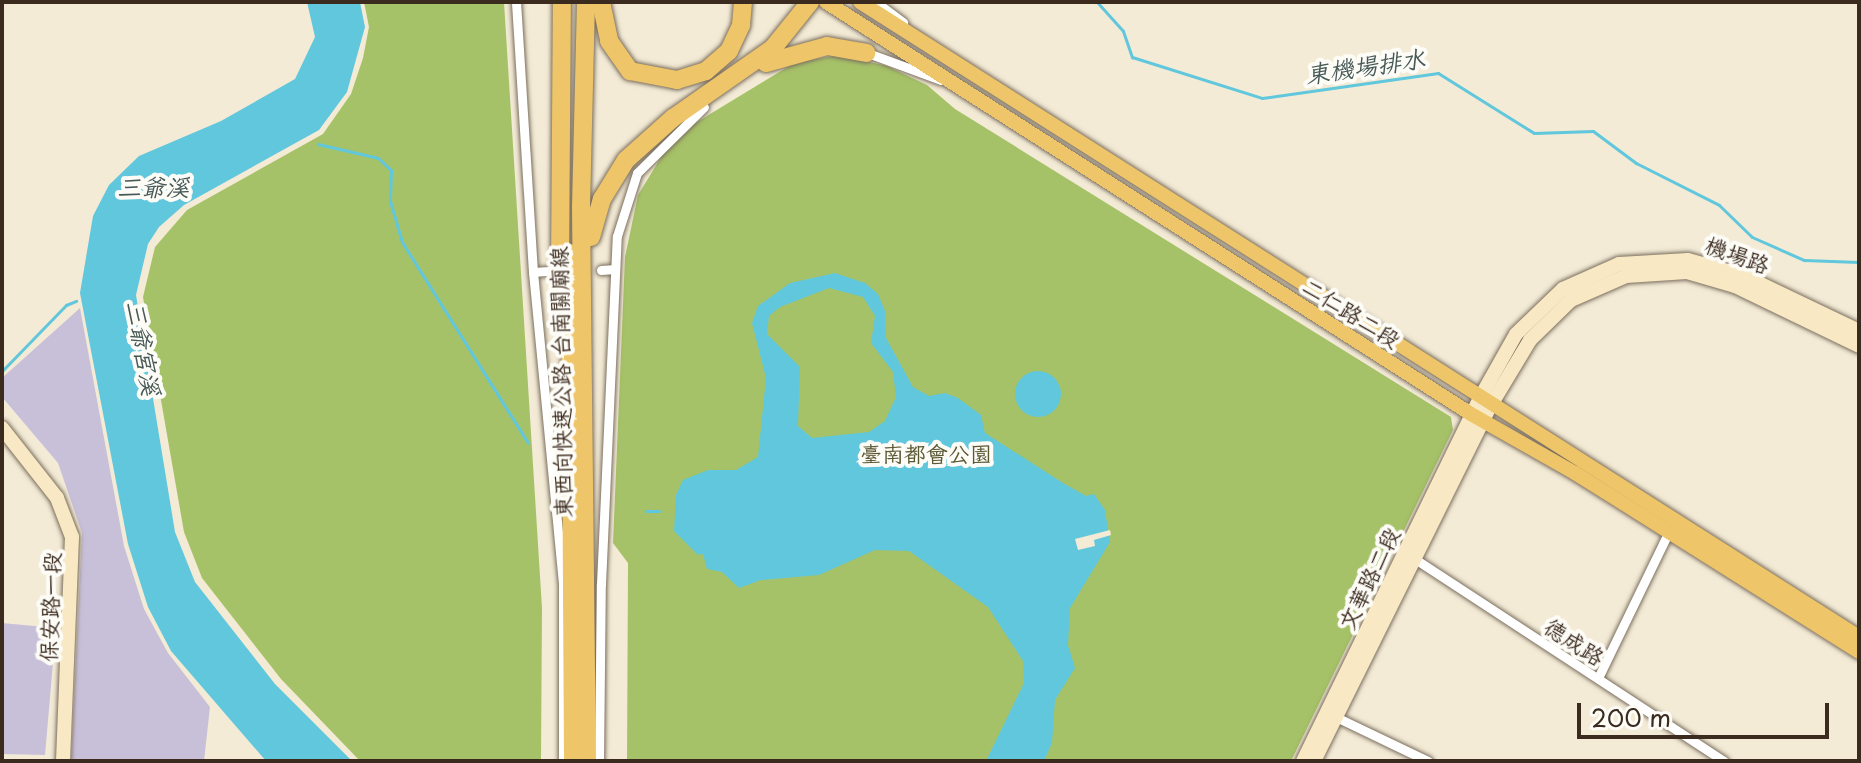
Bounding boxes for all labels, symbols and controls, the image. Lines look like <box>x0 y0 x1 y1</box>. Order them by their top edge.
water label: 東機場排水 <box>1304 43 1426 89</box>
water label: 三爺溪 <box>117 173 189 201</box>
street label: 機場路 <box>1702 230 1774 278</box>
street label: 東西向快速公路 台南關廟線 <box>544 246 576 518</box>
street label: 二仁路二段 <box>1298 272 1406 352</box>
water label: 三爺宮溪 <box>121 298 167 398</box>
park label: 臺南都會公園 <box>860 440 992 466</box>
street label: 文華路二段 <box>1332 523 1404 633</box>
street label: 保安路一段 <box>34 552 64 662</box>
street label: 德成路 <box>1540 612 1610 670</box>
scale bar <box>1581 687 1833 737</box>
text: 200 m <box>1591 699 1671 735</box>

